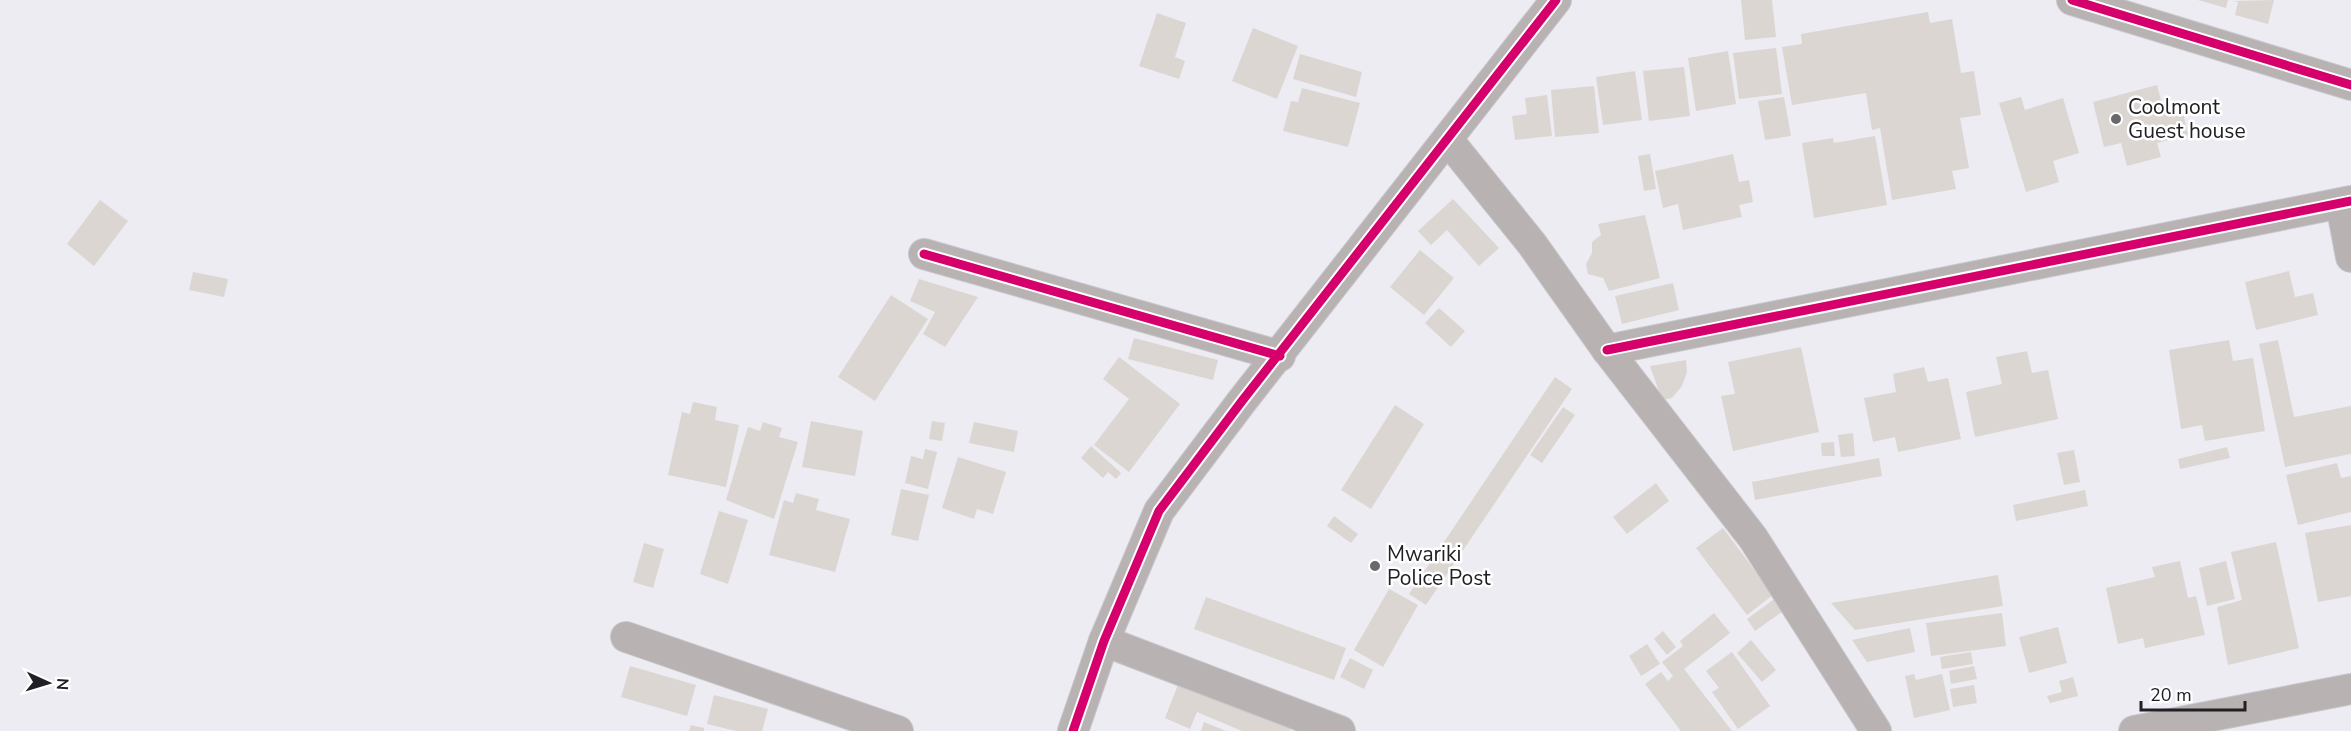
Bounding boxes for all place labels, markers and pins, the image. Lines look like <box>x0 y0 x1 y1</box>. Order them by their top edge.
place label: Coolmont Guest house <box>2128 93 2246 145</box>
marker: Coolmont Guest house <box>2109 112 2123 126</box>
place label: Mwariki Police Post <box>1387 540 1491 592</box>
marker: Mwariki Police Post <box>1368 559 1382 573</box>

